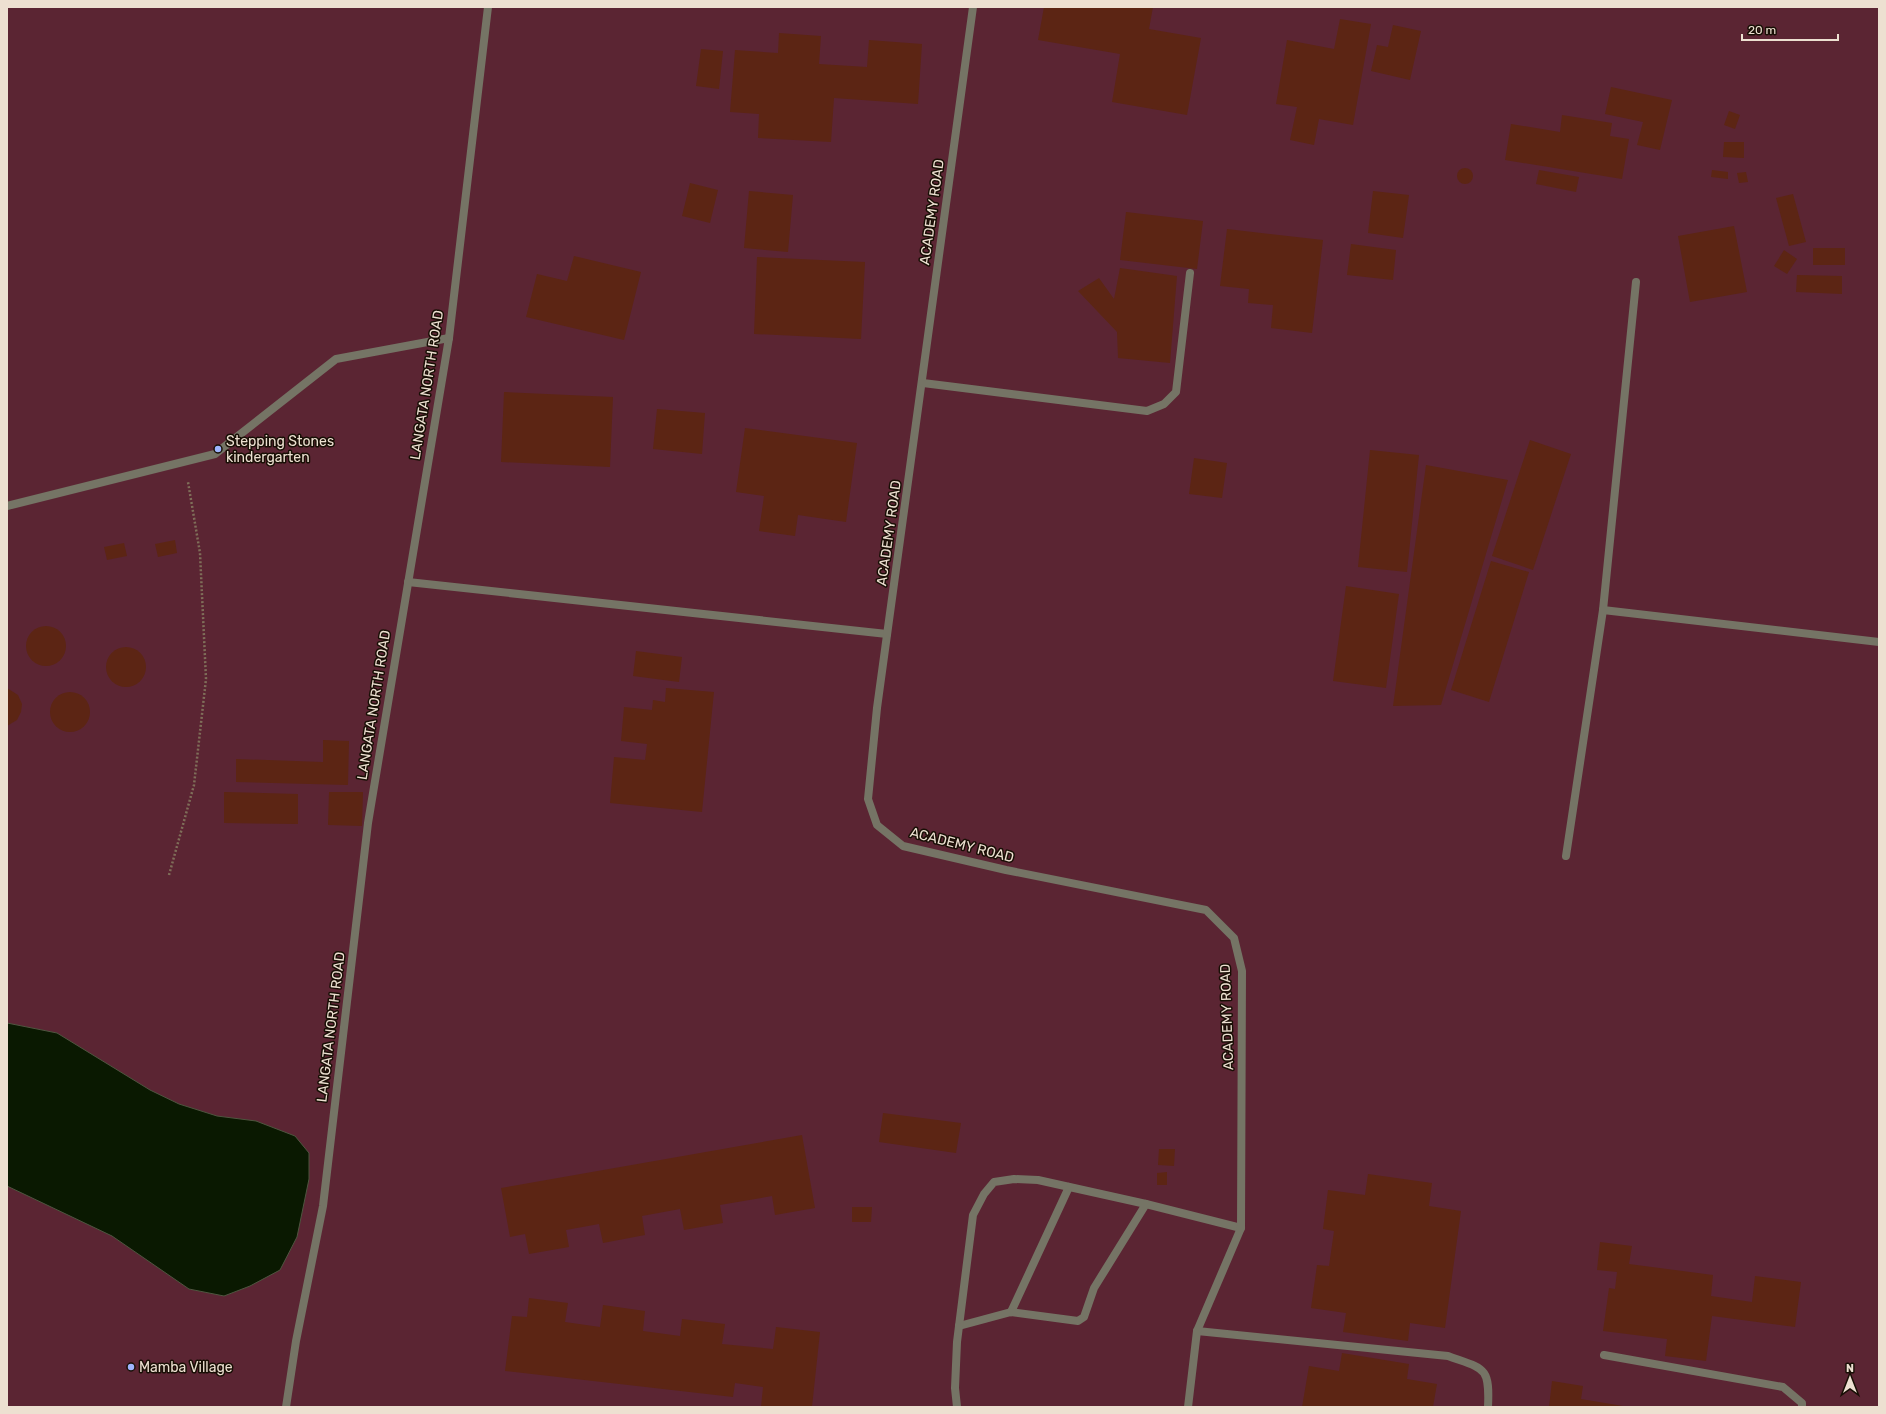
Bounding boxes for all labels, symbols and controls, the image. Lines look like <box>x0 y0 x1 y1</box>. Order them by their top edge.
scale bar <box>1742 16 1838 42</box>
text: 20 m <box>1748 23 1776 37</box>
street label: ACADEMY ROAD <box>916 158 948 266</box>
street label: LANGATA NORTH ROAD <box>407 309 447 461</box>
place label: Stepping Stones kindergarten <box>226 433 334 466</box>
marker: Stepping Stones kindergarten <box>213 444 223 454</box>
street label: ACADEMY ROAD <box>873 479 905 587</box>
street label: LANGATA NORTH ROAD <box>354 629 394 781</box>
street label: ACADEMY ROAD <box>908 824 1016 866</box>
street label: LANGATA NORTH ROAD <box>313 951 349 1103</box>
street label: ACADEMY ROAD <box>1217 963 1237 1071</box>
north arrow <box>1830 1358 1870 1398</box>
place label: Mamba Village <box>139 1359 233 1376</box>
marker: Mamba Village <box>126 1362 136 1372</box>
text: N <box>1846 1362 1854 1375</box>

